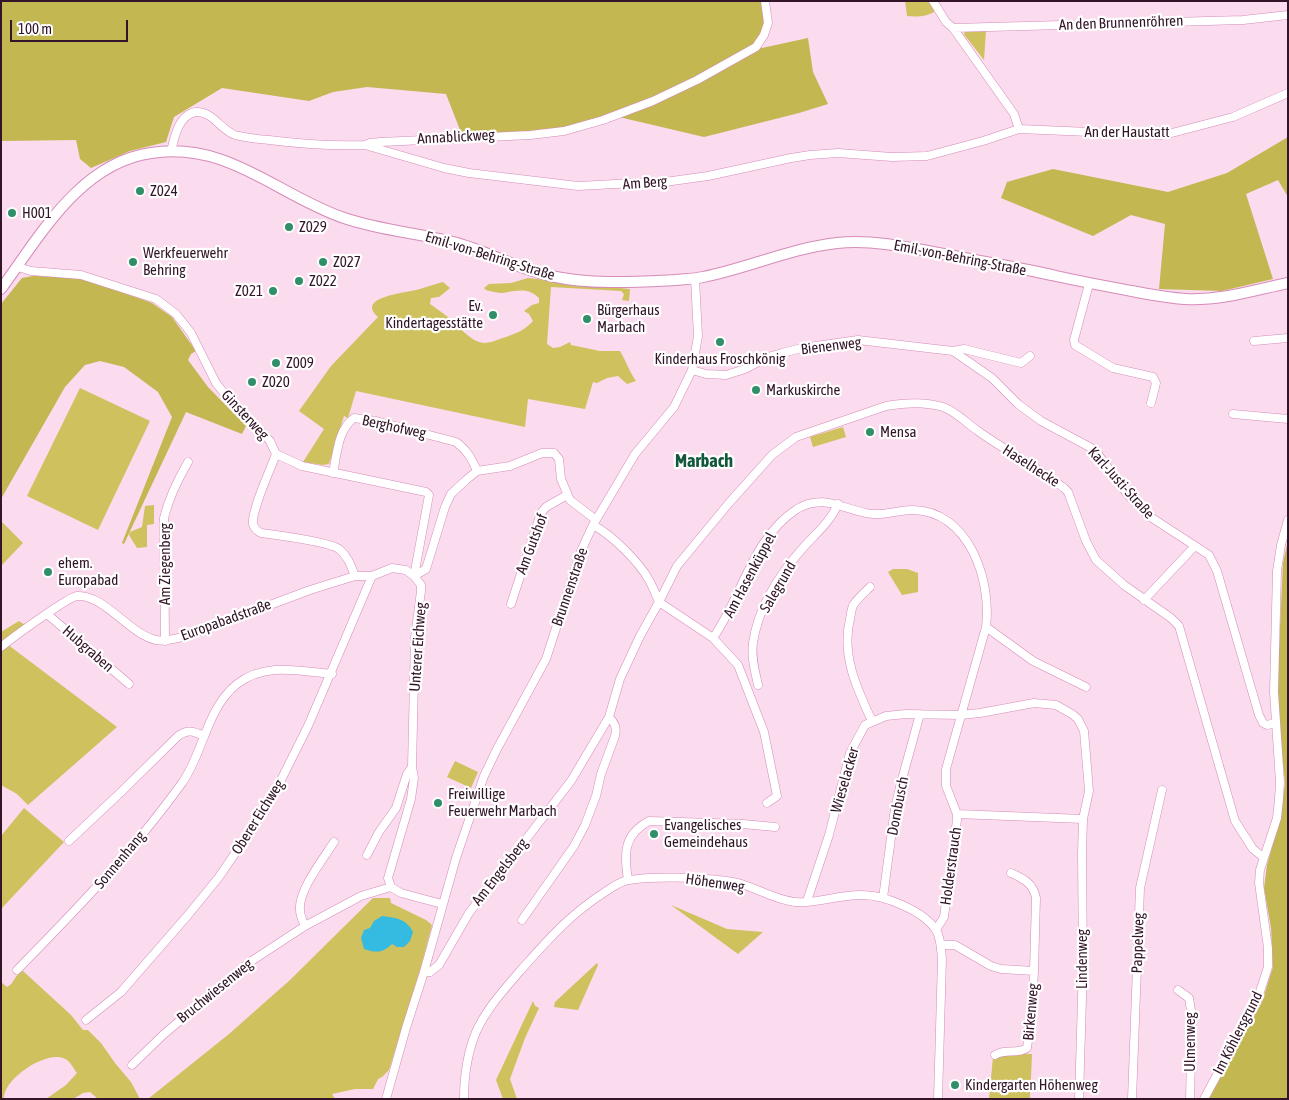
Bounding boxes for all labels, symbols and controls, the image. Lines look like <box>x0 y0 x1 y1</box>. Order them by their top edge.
scale bar <box>12 10 130 42</box>
street label: An den Brunnenröhren <box>1058 12 1184 34</box>
text: 100 m <box>18 20 52 37</box>
street label: An der Haustatt <box>1084 123 1170 141</box>
street label: Annablickweg <box>417 126 495 148</box>
street label: Am Berg <box>622 172 668 194</box>
place label: Z024 <box>150 182 178 200</box>
marker: Z024 <box>134 185 146 197</box>
place label: H001 <box>22 204 52 222</box>
marker: H001 <box>6 207 18 219</box>
place label: Z029 <box>299 218 327 236</box>
marker: Z029 <box>283 221 295 233</box>
street label: Emil-von-Behring-Straße <box>423 228 557 284</box>
street label: Emil-von-Behring-Straße <box>892 236 1028 280</box>
place label: Werkfeuerwehr Behring <box>143 244 228 279</box>
place label: Z027 <box>333 253 361 271</box>
marker: Werkfeuerwehr Behring <box>127 256 139 268</box>
marker: Z027 <box>317 256 329 268</box>
place label: Z022 <box>309 272 337 290</box>
marker: Z022 <box>293 275 305 287</box>
place label: Z021 <box>235 282 263 300</box>
marker: Z021 <box>267 285 279 297</box>
place label: Ev. Kindertagesstätte <box>385 297 483 332</box>
place label: Bürgerhaus Marbach <box>597 301 660 336</box>
marker: Ev. Kindertagesstätte <box>487 309 499 321</box>
marker: Bürgerhaus Marbach <box>581 313 593 325</box>
street label: Bienenweg <box>800 333 862 359</box>
marker: Kinderhaus Froschkönig <box>714 336 726 348</box>
place label: Kinderhaus Froschkönig <box>654 350 786 368</box>
place label: Z009 <box>286 354 314 372</box>
marker: Z009 <box>270 357 282 369</box>
place label: Z020 <box>262 373 290 391</box>
marker: Z020 <box>246 376 258 388</box>
place label: Markuskirche <box>766 381 840 399</box>
marker: Markuskirche <box>750 384 762 396</box>
street label: Ginsterweg <box>217 386 273 444</box>
street label: Berghofweg <box>360 411 428 443</box>
place label: Mensa <box>880 423 916 441</box>
marker: Mensa <box>864 426 876 438</box>
street label: Haselhecke <box>999 441 1063 491</box>
street label: Karl-Justi-Straße <box>1084 443 1158 523</box>
district label: Marbach <box>675 450 733 472</box>
street label: Am Gutshof <box>512 511 552 577</box>
street label: Am Ziegenberg <box>156 523 174 605</box>
street label: Am Hasenküppel <box>720 529 780 621</box>
street label: Brunnenstraße <box>548 545 592 629</box>
place label: ehem. Europabad <box>58 554 118 589</box>
street label: Salegrund <box>756 558 800 616</box>
marker: ehem. Europabad <box>42 566 54 578</box>
street label: Europabadstraße <box>178 595 274 645</box>
street label: Unterer Eichweg <box>406 602 430 692</box>
street label: Hubgraben <box>59 622 117 676</box>
street label: Wieselacker <box>827 745 863 815</box>
street label: Dornbusch <box>883 775 913 837</box>
street label: Oberer Eichweg <box>228 776 288 858</box>
place label: Freiwillige Feuerwehr Marbach <box>448 785 557 820</box>
marker: Freiwillige Feuerwehr Marbach <box>432 797 444 809</box>
place label: Evangelisches Gemeindehaus <box>664 816 748 851</box>
street label: Holderstrauch <box>937 826 965 906</box>
street label: Sonnenhang <box>91 827 149 893</box>
marker: Evangelisches Gemeindehaus <box>648 828 660 840</box>
street label: Am Engelsberg <box>468 835 532 909</box>
street label: Höhenweg <box>684 870 746 896</box>
street label: Pappelweg <box>1128 912 1148 974</box>
street label: Lindenweg <box>1073 929 1091 989</box>
street label: Bruchwiesenweg <box>173 955 257 1027</box>
street label: Birkenweg <box>1020 983 1042 1041</box>
street label: Im Köhlersgrund <box>1209 988 1267 1078</box>
street label: Ulmenweg <box>1181 1012 1199 1072</box>
place label: Kindergarten Höhenweg <box>965 1076 1098 1094</box>
marker: Kindergarten Höhenweg <box>949 1079 961 1091</box>

